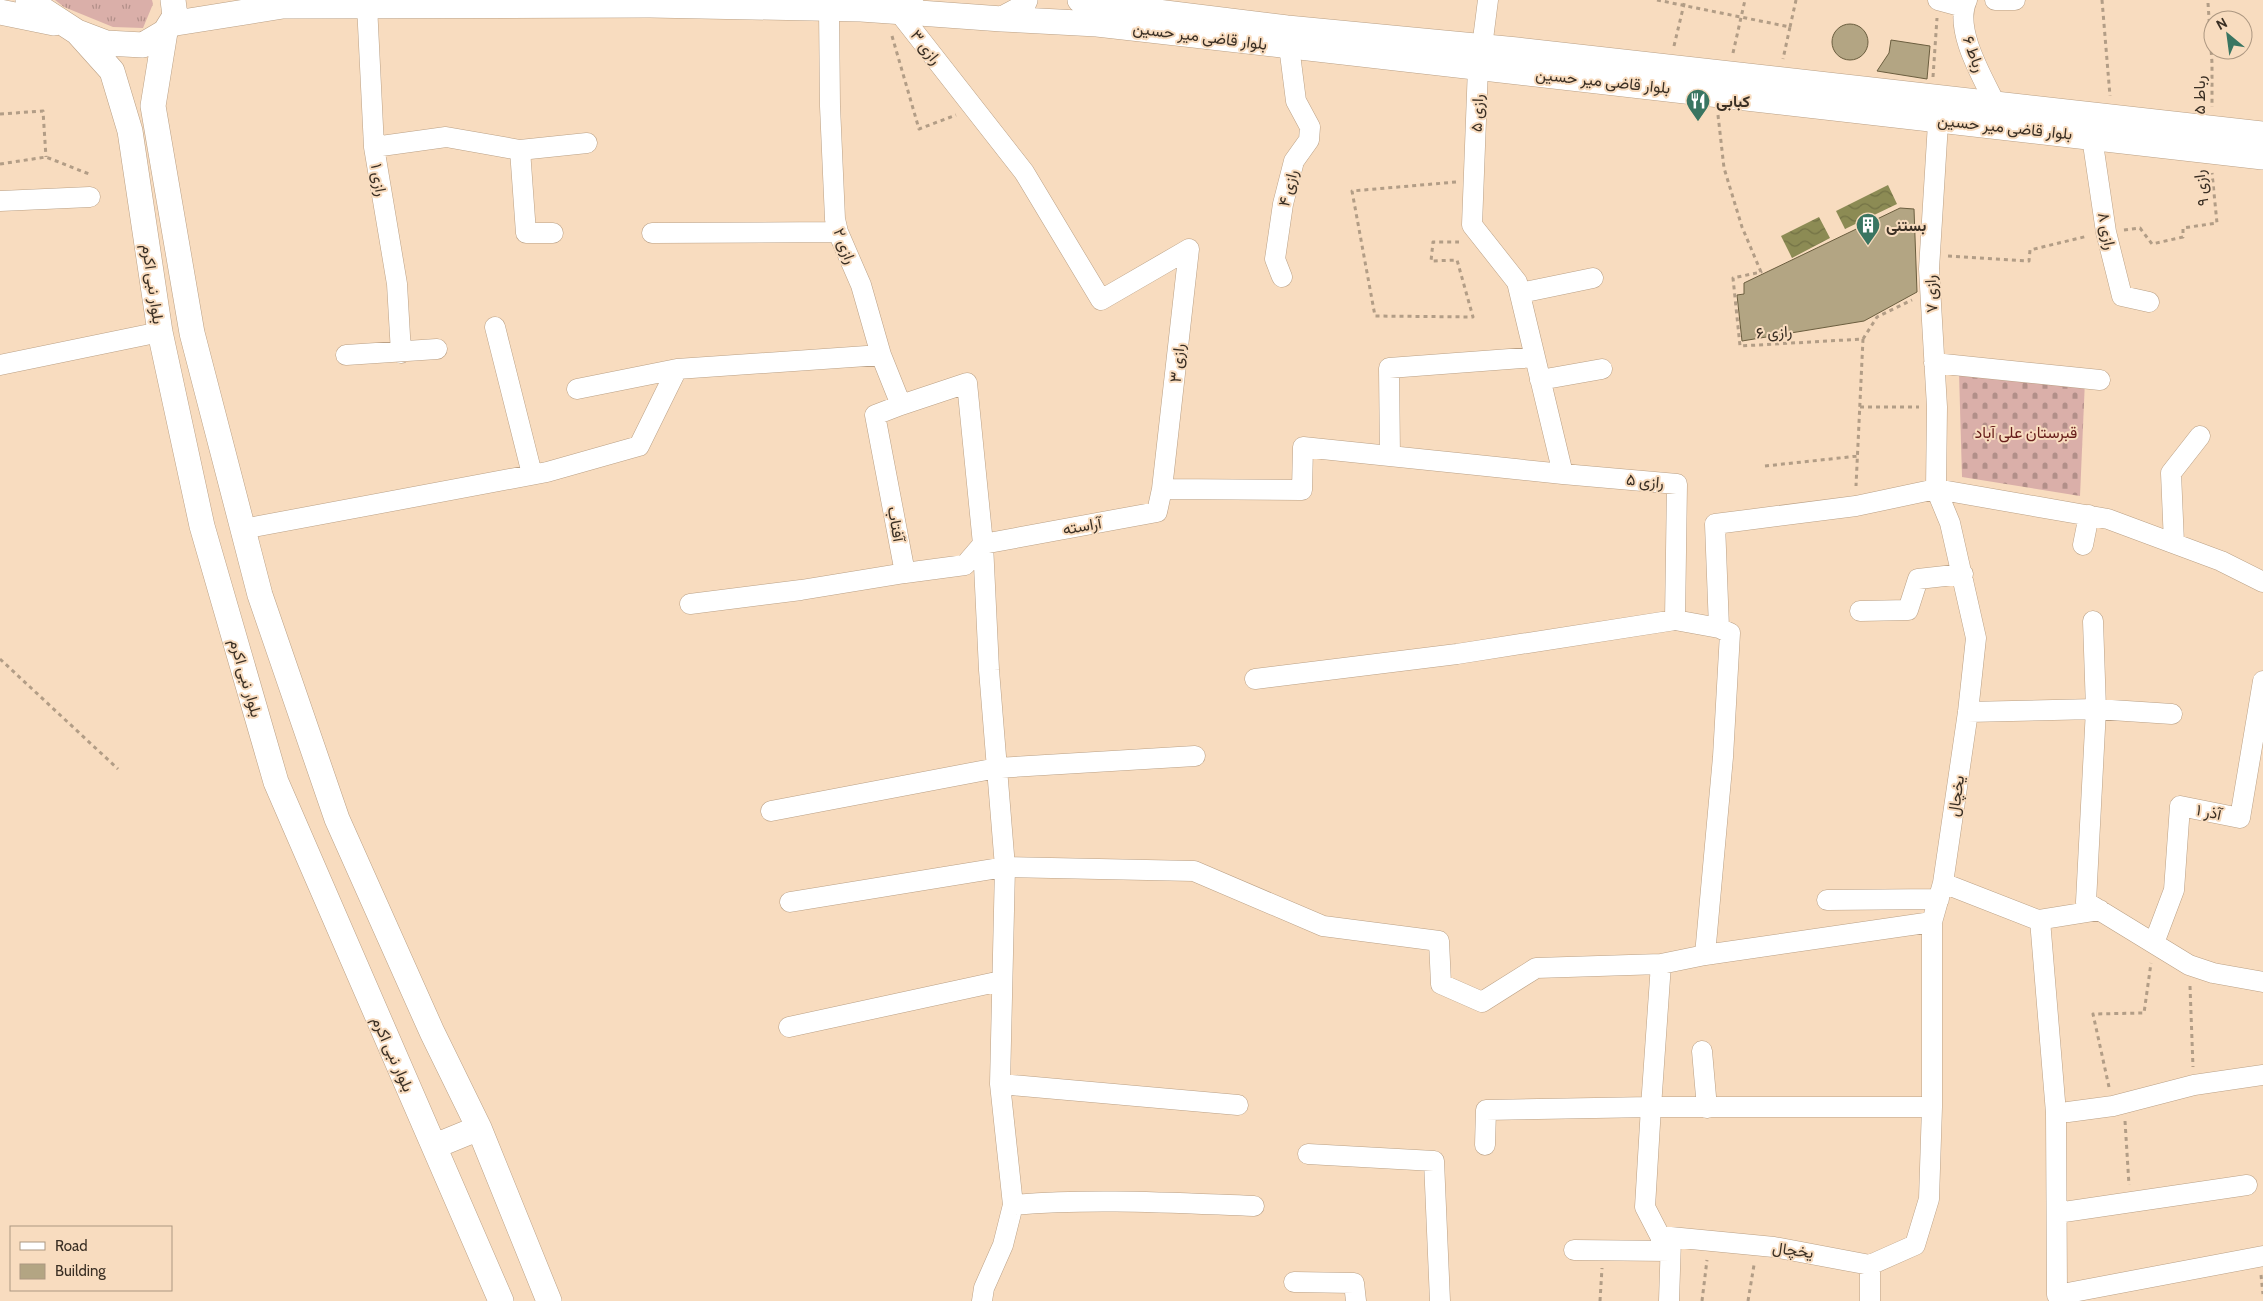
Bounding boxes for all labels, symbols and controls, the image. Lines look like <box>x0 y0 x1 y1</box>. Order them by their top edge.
north arrow <box>2203 10 2253 60</box>
text: N <box>2213 13 2230 34</box>
street label: بلوار قاضی میر حسین <box>1132 18 1268 55</box>
street label: رازی ۳ <box>906 26 945 69</box>
street label: رباط ۶ <box>1958 33 1989 75</box>
street label: بلوار قاضی میر حسین <box>1535 64 1671 99</box>
street label: رباط ۵ <box>2190 76 2210 114</box>
restaurant icon: کبابی <box>1685 88 1711 122</box>
place label: کبابی <box>1716 92 1750 111</box>
street label: رازی ۵ <box>1467 94 1488 132</box>
street label: بلوار قاضی میر حسین <box>1937 110 2073 145</box>
street label: رازی ۱ <box>366 162 391 198</box>
street label: رازی ۴ <box>1274 167 1303 209</box>
street label: رازی ۹ <box>2189 169 2214 207</box>
street label: رازی ۸ <box>2093 211 2120 252</box>
building icon: بستنی <box>1855 212 1881 246</box>
place label: بستنی <box>1886 216 1927 235</box>
street label: رازی ۲ <box>829 225 860 267</box>
street label: بلوار نبی اکرم <box>137 243 168 325</box>
street label: رازی ۷ <box>1921 275 1942 313</box>
street label: رازی ۶ <box>1755 322 1793 343</box>
street label: رازی ۳ <box>1166 343 1189 383</box>
park label: قبرستان علی آباد <box>1975 423 2077 443</box>
street label: رازی ۵ <box>1625 470 1665 493</box>
street label: آفتاب <box>884 505 909 544</box>
street label: آراسته <box>1061 513 1104 540</box>
street label: بلوار نبی اکرم <box>225 637 266 720</box>
street label: یخچال <box>1944 774 1970 818</box>
street label: آذر ۱ <box>2195 800 2224 825</box>
street label: بلوار نبی اکرم <box>367 1013 418 1095</box>
legend <box>10 1226 172 1291</box>
text: Road <box>55 1237 88 1255</box>
street label: یخچال <box>1771 1238 1815 1264</box>
text: Building <box>55 1262 106 1280</box>

